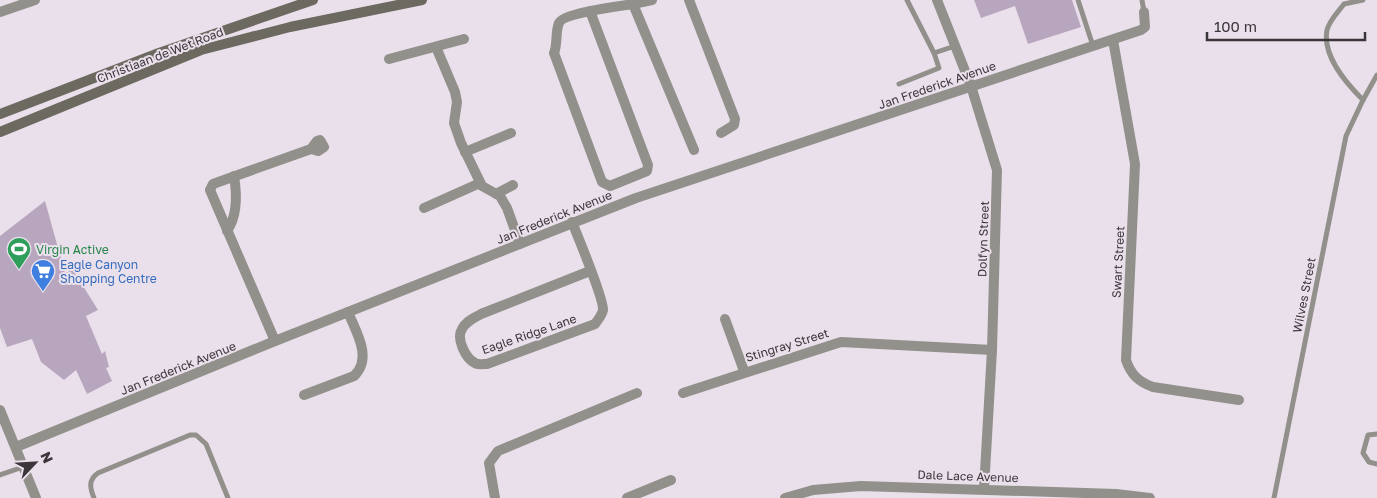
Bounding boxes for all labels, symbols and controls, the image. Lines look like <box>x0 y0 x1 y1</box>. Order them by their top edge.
scale bar <box>1207 10 1364 42</box>
text: 100 m <box>1214 17 1257 35</box>
street label: Christiaan de Wet Road <box>95 24 225 86</box>
street label: Jan Frederick Avenue <box>876 58 998 112</box>
street label: Jan Frederick Avenue <box>494 187 614 247</box>
street label: Dolfyn Street <box>974 200 992 277</box>
street label: Swart Street <box>1109 225 1127 298</box>
sports icon: Virgin Active <box>6 236 32 270</box>
place label: Virgin Active <box>36 242 109 257</box>
street label: Wilves Street <box>1289 256 1319 334</box>
place label: Eagle Canyon Shopping Centre <box>60 257 157 286</box>
supermarket icon: Eagle Canyon Shopping Centre <box>30 258 56 292</box>
street label: Eagle Ridge Lane <box>480 311 578 357</box>
street label: Stingray Street <box>743 325 831 365</box>
street label: Jan Frederick Avenue <box>118 338 238 398</box>
north arrow <box>10 438 60 488</box>
text: N <box>37 449 57 466</box>
street label: Dale Lace Avenue <box>917 467 1019 485</box>

